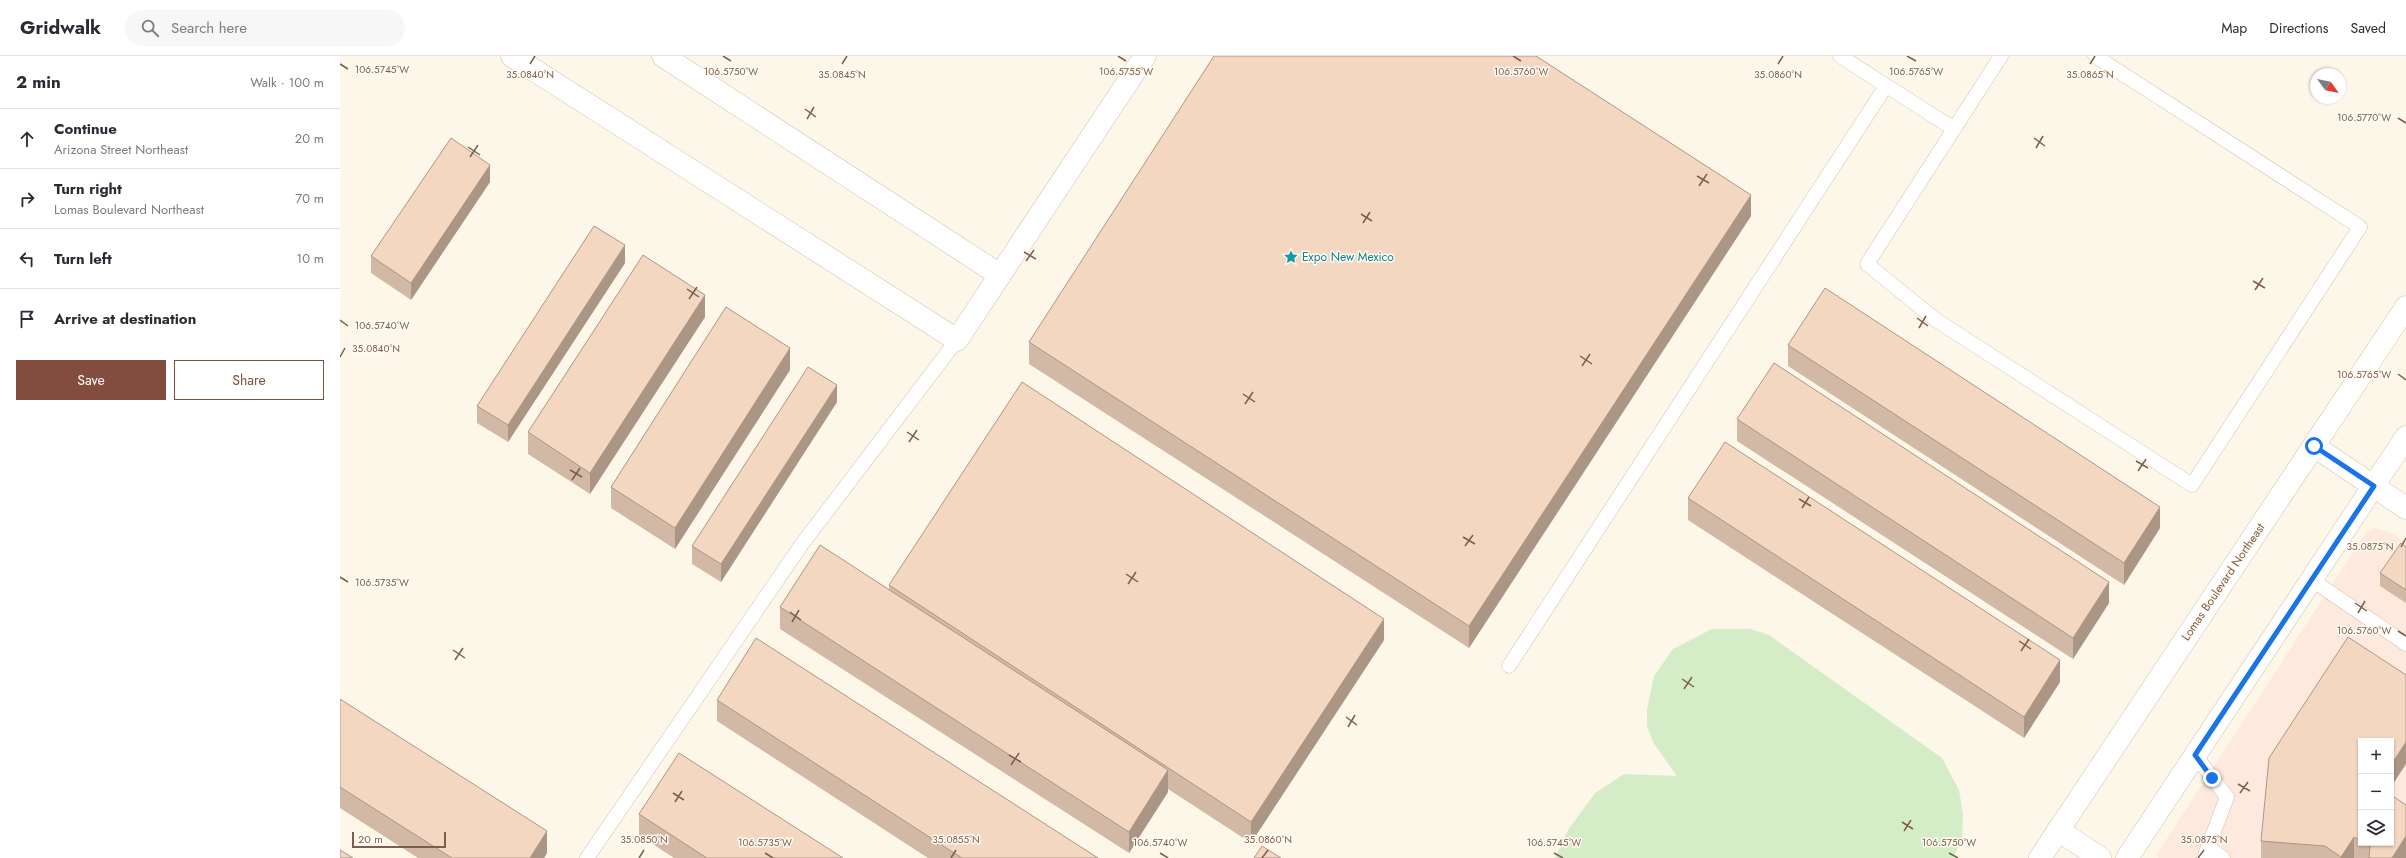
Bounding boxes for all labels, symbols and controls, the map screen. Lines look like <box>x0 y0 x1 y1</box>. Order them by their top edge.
search box <box>125 10 405 46</box>
text: Gridwalk <box>20 14 101 41</box>
icon: search <box>139 17 161 39</box>
text: Search here <box>171 17 247 39</box>
text: Map <box>2221 18 2247 38</box>
text: Directions <box>2269 18 2329 38</box>
text: Saved <box>2351 18 2386 38</box>
text: 106.5745°W <box>355 62 409 77</box>
text: 106.5750°W <box>704 64 758 79</box>
text: 106.5755°W <box>1099 64 1153 79</box>
text: 106.5760°W <box>1494 64 1548 79</box>
text: 106.5765°W <box>1889 64 1943 79</box>
text: 35.0840°N <box>506 67 554 82</box>
text: 35.0845°N <box>818 67 866 82</box>
text: 35.0860°N <box>1754 67 1802 82</box>
text: 35.0865°N <box>2066 67 2114 82</box>
north arrow <box>2310 68 2346 104</box>
text: 2 min <box>16 70 61 94</box>
text: Walk · 100 m <box>250 73 324 92</box>
text: 106.5770°W <box>2337 110 2391 125</box>
text: Continue <box>54 118 117 140</box>
icon: ahead <box>16 128 38 150</box>
text: 20 m <box>295 129 324 148</box>
text: Arizona Street Northeast <box>54 140 188 159</box>
text: Turn right <box>54 178 122 200</box>
icon: right <box>16 188 38 210</box>
text: 70 m <box>295 189 324 208</box>
text: Lomas Boulevard Northeast <box>54 200 204 219</box>
icon: left <box>16 248 38 270</box>
text: Turn left <box>54 248 112 270</box>
place label: Expo New Mexico <box>1302 248 1394 266</box>
text: 10 m <box>296 249 324 268</box>
place icon: Expo New Mexico <box>1283 249 1299 265</box>
icon: arrive <box>16 308 38 330</box>
text: Arrive at destination <box>54 308 196 330</box>
text: 106.5740°W <box>355 318 409 333</box>
text: 35.0840°N <box>352 341 400 356</box>
button: Save <box>16 360 166 400</box>
button: Share <box>174 360 324 400</box>
text: 106.5765°W <box>2337 367 2391 382</box>
route start <box>2305 437 2323 455</box>
street label: Lomas Boulevard Northeast <box>2177 520 2269 644</box>
text: 35.0875°N <box>2347 539 2393 554</box>
text: 106.5735°W <box>355 575 409 590</box>
text: 106.5760°W <box>2337 623 2391 638</box>
map controls <box>2358 738 2394 846</box>
button: + <box>2358 738 2394 774</box>
route end <box>2203 769 2221 787</box>
button: − <box>2358 774 2394 810</box>
button: layers <box>2358 810 2394 846</box>
scale bar <box>352 830 446 849</box>
text: 20 m <box>358 831 383 847</box>
text: 35.0850°N <box>620 832 668 847</box>
text: 35.0855°N <box>932 832 980 847</box>
text: 35.0860°N <box>1244 832 1292 847</box>
text: 35.0875°N <box>2181 832 2227 847</box>
text: 106.5735°W <box>738 835 792 850</box>
text: 106.5740°W <box>1133 835 1187 850</box>
text: 106.5745°W <box>1527 835 1581 850</box>
text: 106.5750°W <box>1922 835 1976 850</box>

